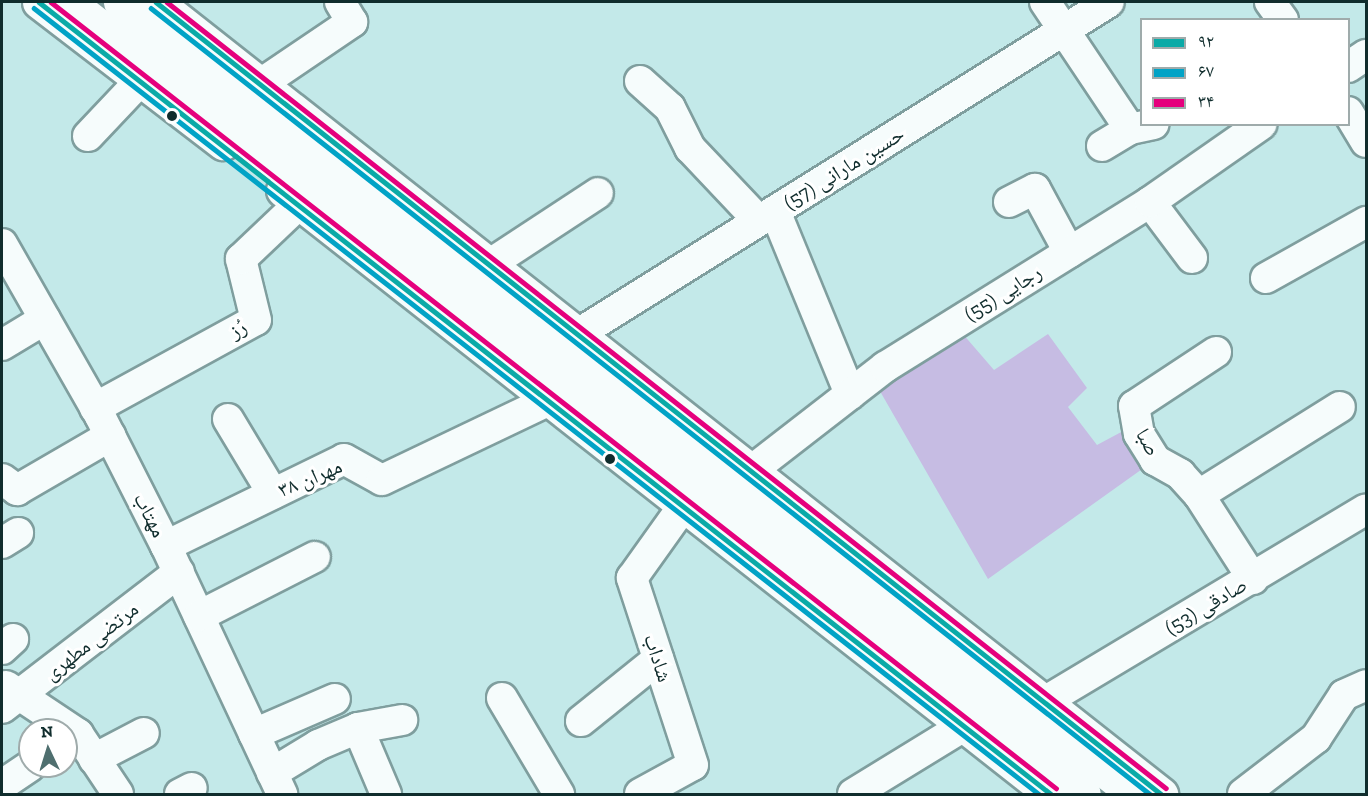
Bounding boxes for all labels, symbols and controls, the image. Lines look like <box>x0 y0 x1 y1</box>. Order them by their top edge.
legend <box>1140 18 1350 126</box>
text: ۹۲ <box>1198 30 1214 52</box>
text: ۶۷ <box>1198 60 1214 82</box>
text: ۳۴ <box>1198 90 1214 112</box>
unlabelled marker <box>166 110 178 122</box>
street label: حسین مارانی (57) <box>779 121 909 215</box>
street label: رجایی (55) <box>960 259 1046 327</box>
street label: رُز <box>225 314 251 344</box>
street label: صبا <box>1130 424 1166 460</box>
street label: مهران ۳۸ <box>274 453 346 503</box>
unlabelled marker <box>604 453 616 465</box>
street label: مهتاب <box>128 488 172 542</box>
street label: صادقی (53) <box>1160 572 1252 640</box>
street label: مرتضی مطهری <box>39 596 143 686</box>
street label: شاداب <box>638 631 678 685</box>
north arrow <box>18 718 78 778</box>
text: N <box>40 722 54 741</box>

